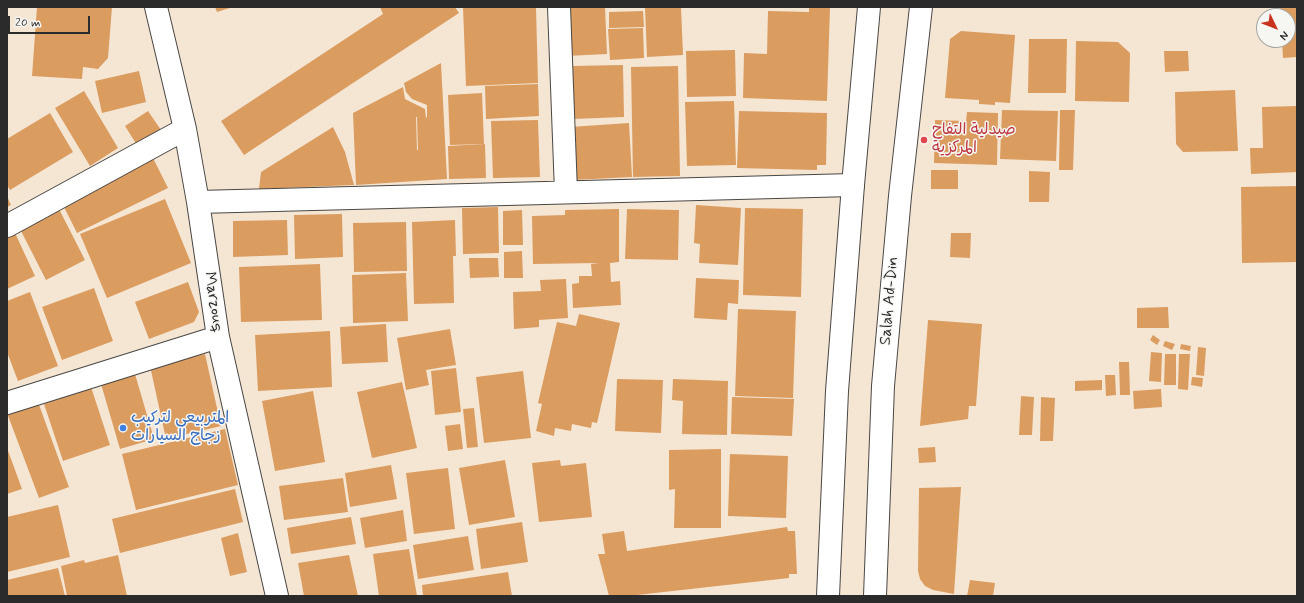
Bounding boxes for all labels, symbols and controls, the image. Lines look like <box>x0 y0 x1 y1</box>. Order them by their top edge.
scale bar <box>10 8 92 34</box>
north arrow <box>1256 8 1296 48</box>
text: 20 m <box>15 15 41 31</box>
text: N <box>1276 28 1292 43</box>
place label: صيدلية التفاح المركزية <box>932 121 1016 159</box>
marker: صيدلية التفاح المركزية <box>919 135 929 145</box>
street label: Salah Ad-Din <box>877 256 903 346</box>
street label: Marzouq <box>199 270 227 334</box>
place label: المتربيعي لتركيب زجاج السيارات <box>131 409 229 447</box>
marker: المتربيعي لتركيب زجاج السيارات <box>118 423 128 433</box>

